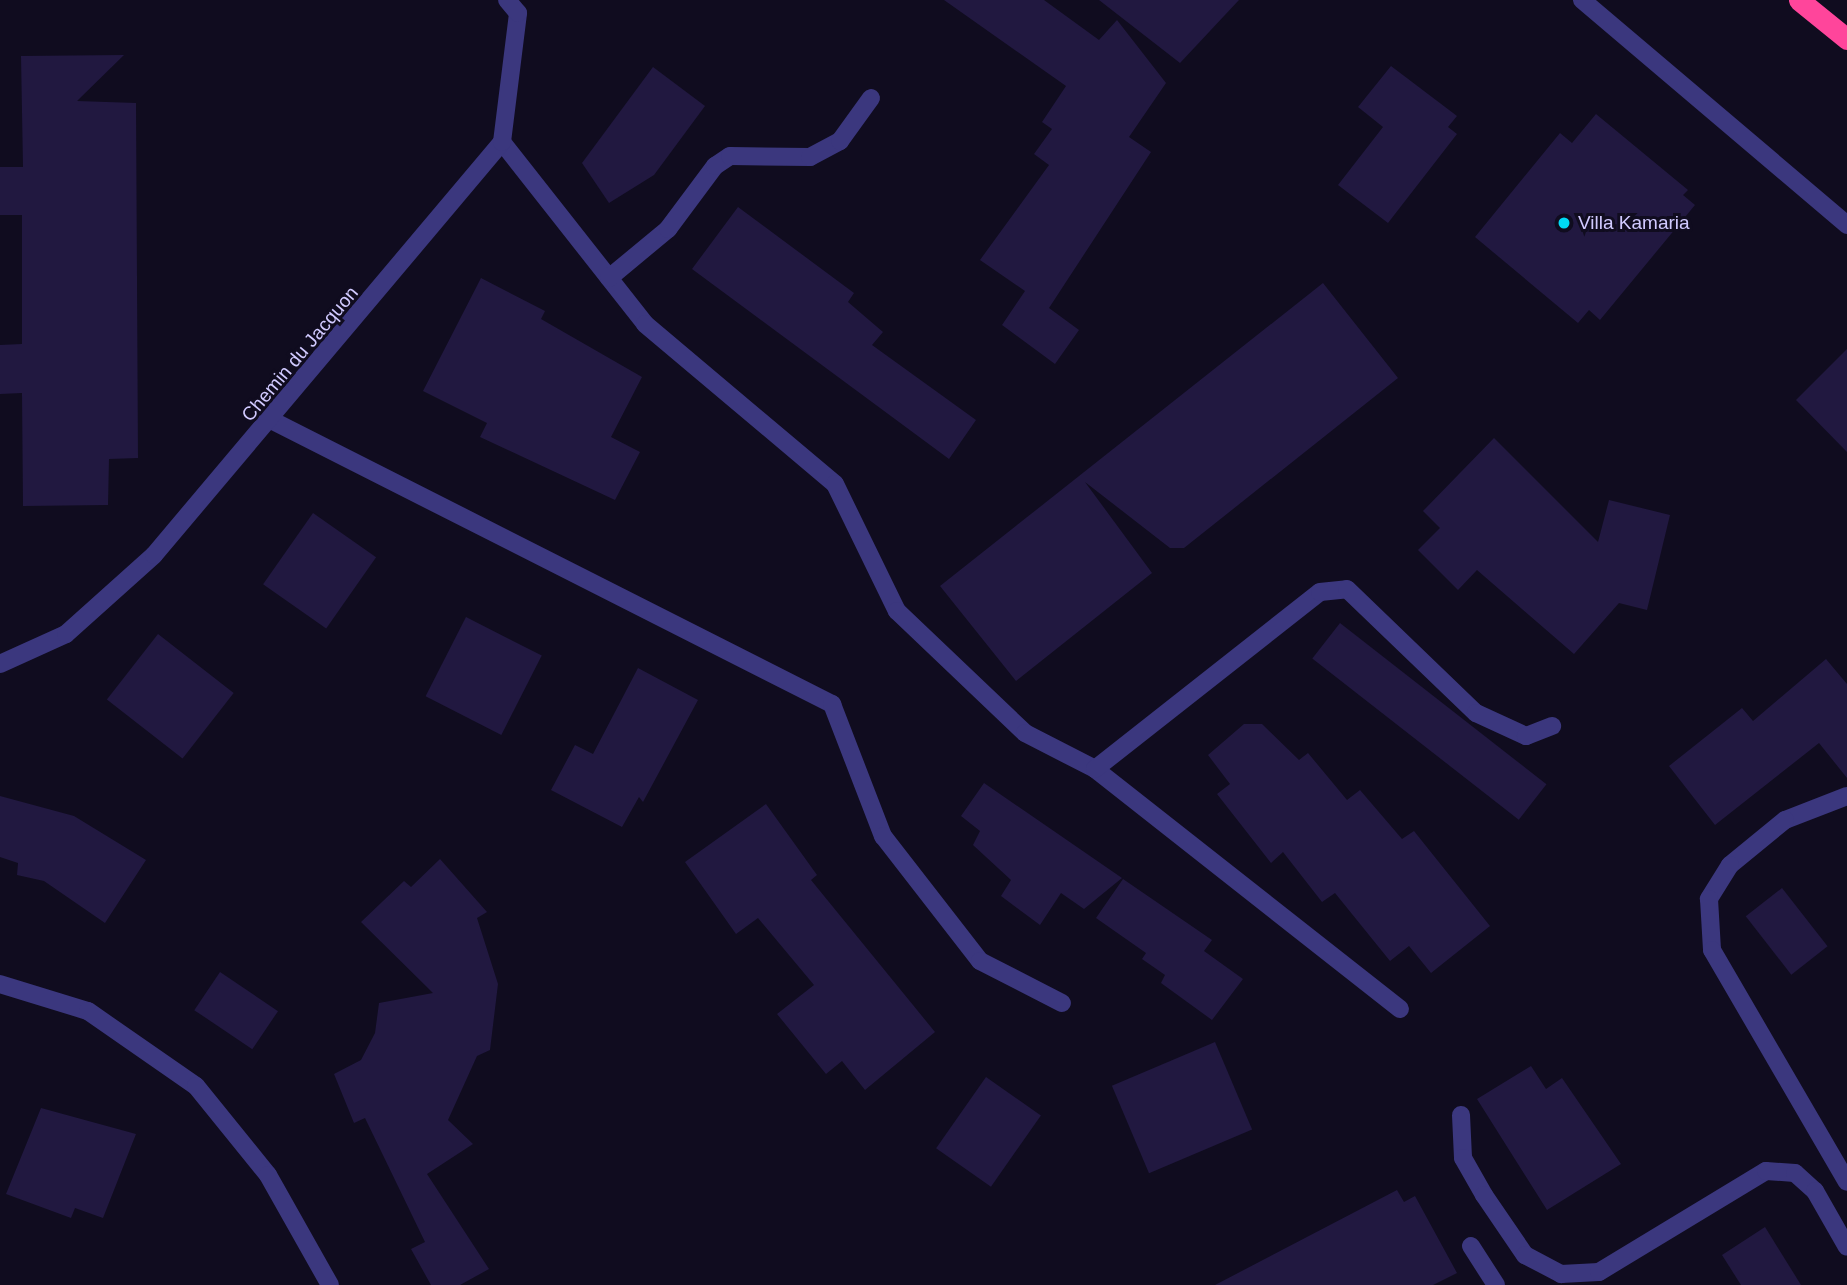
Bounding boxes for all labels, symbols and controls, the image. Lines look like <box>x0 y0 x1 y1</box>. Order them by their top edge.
place label: Villa Kamaria <box>1578 212 1690 234</box>
marker: Villa Kamaria <box>1556 215 1572 231</box>
street label: Chemin du Jacquon <box>237 282 363 426</box>

